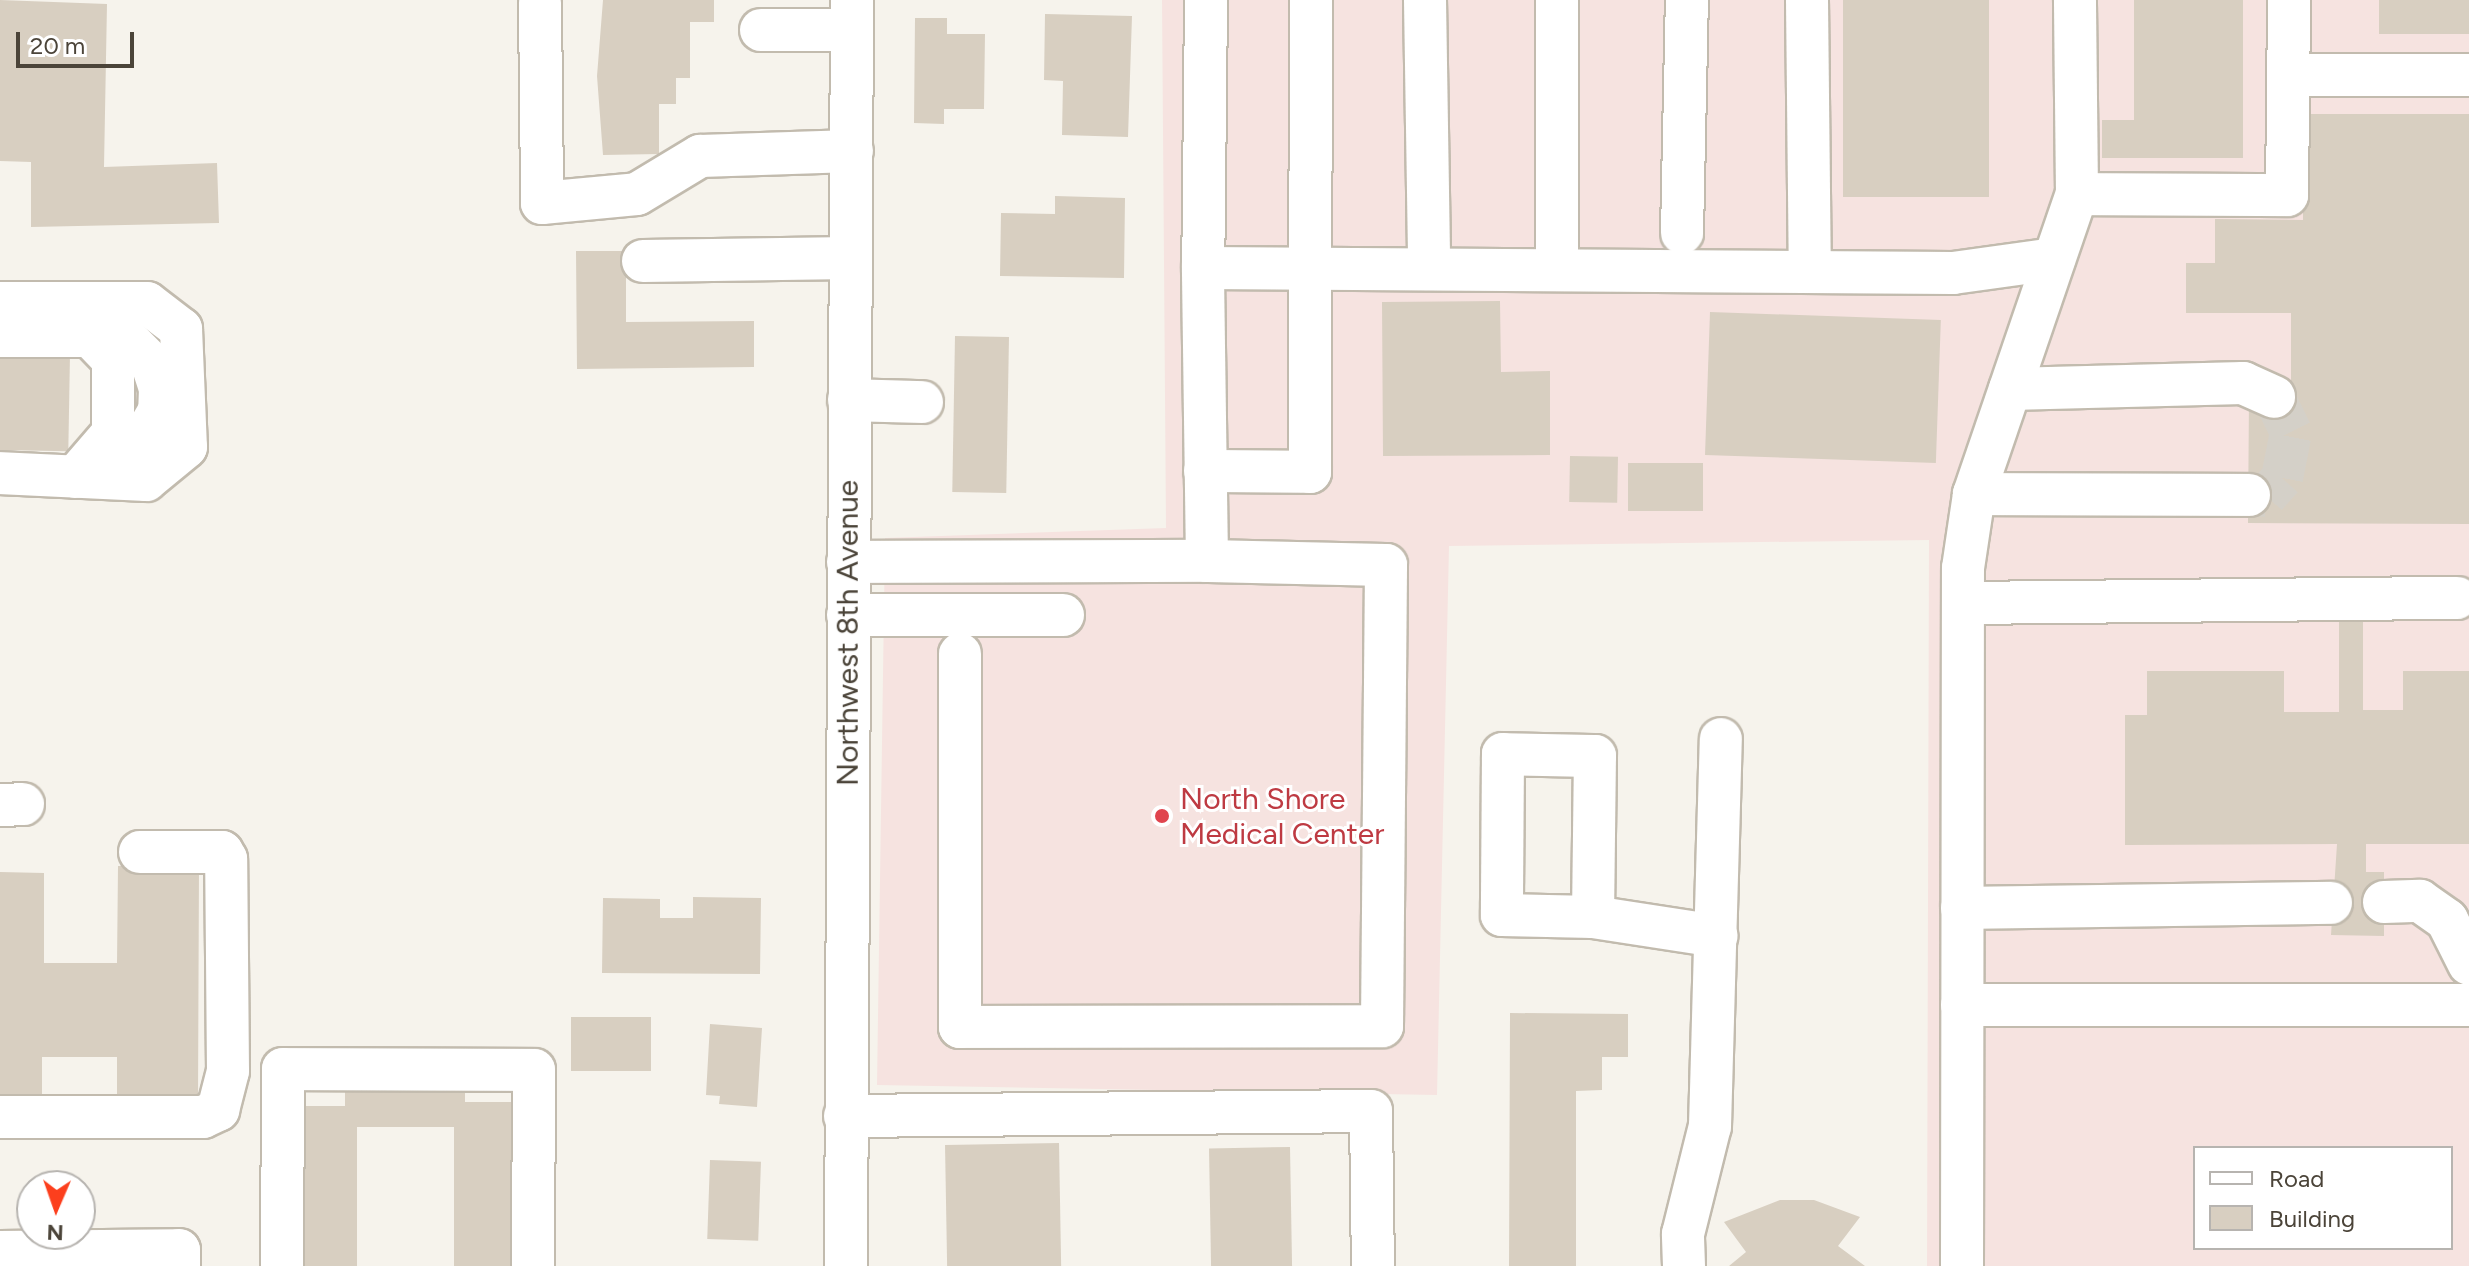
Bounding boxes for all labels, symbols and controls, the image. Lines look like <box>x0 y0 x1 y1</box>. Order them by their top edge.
scale bar <box>20 16 138 66</box>
text: 20 m <box>30 31 85 60</box>
street label: Northwest 8th Avenue <box>830 480 866 786</box>
place label: North Shore Medical Center <box>1180 781 1384 852</box>
marker: North Shore Medical Center <box>1151 805 1173 827</box>
legend <box>2193 1146 2453 1250</box>
text: Road <box>2269 1164 2324 1193</box>
north arrow <box>16 1170 96 1250</box>
text: Building <box>2269 1204 2355 1233</box>
text: N <box>46 1219 64 1246</box>

